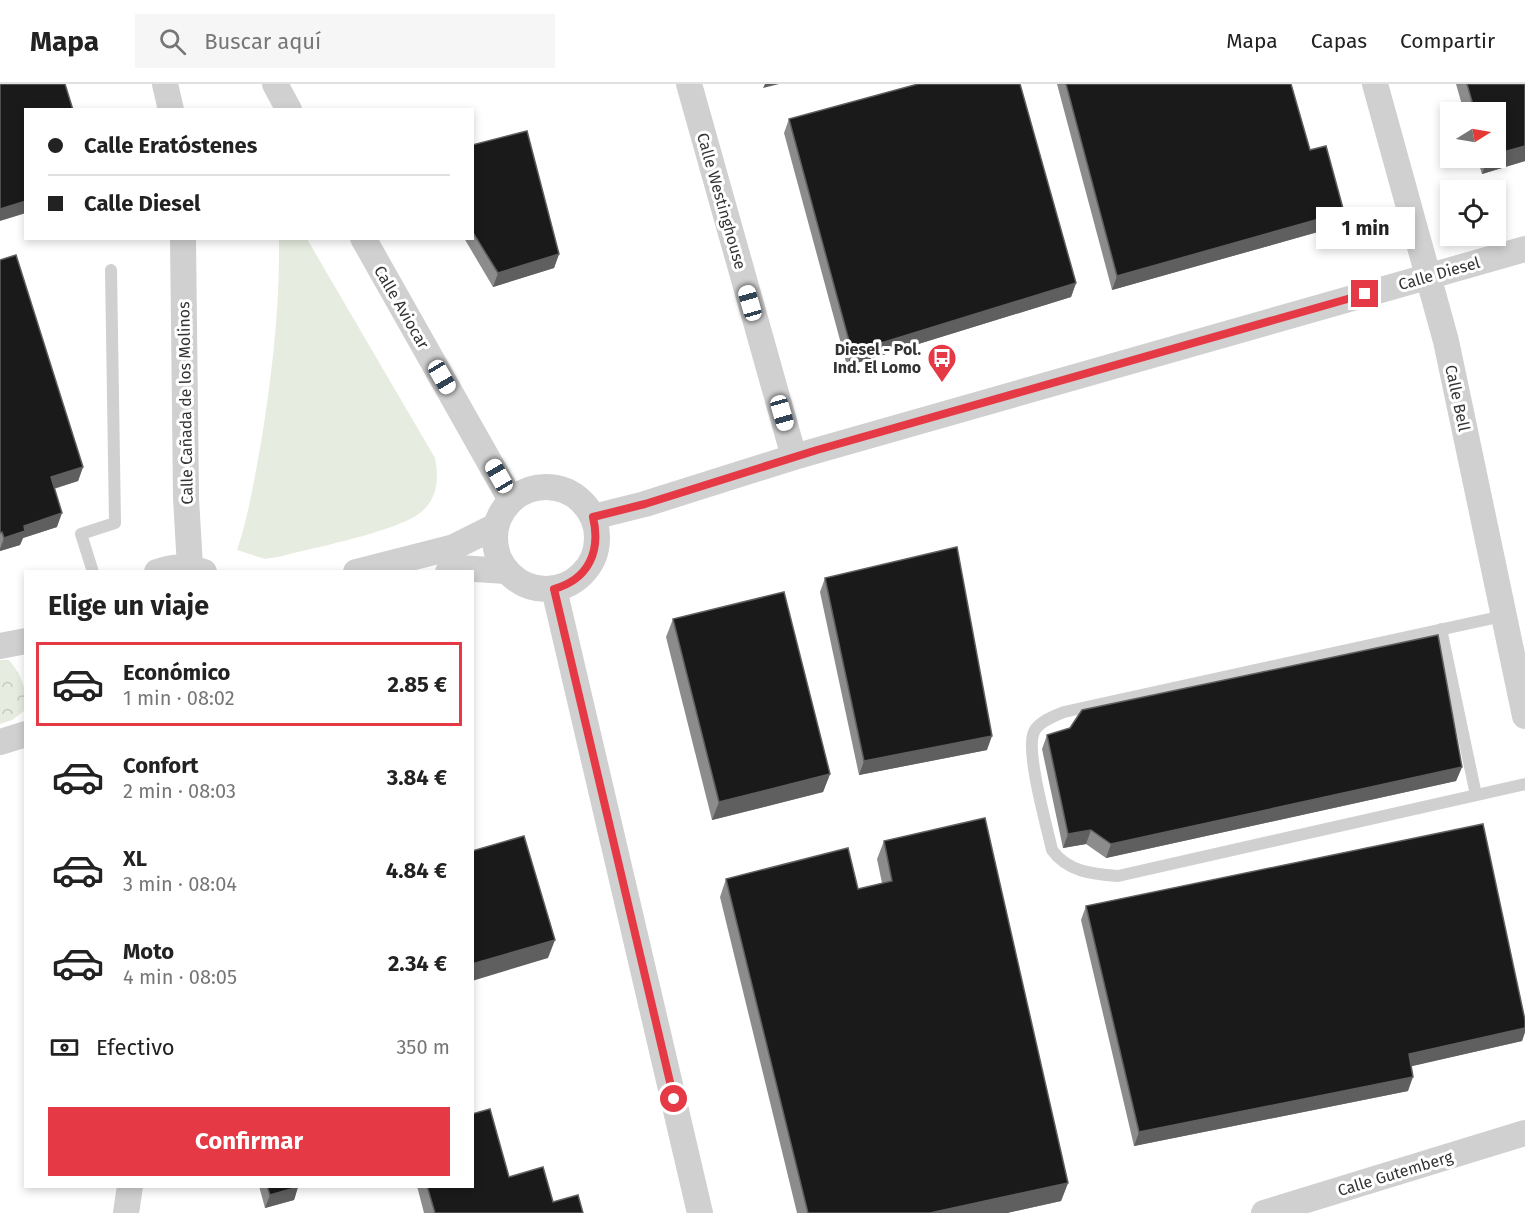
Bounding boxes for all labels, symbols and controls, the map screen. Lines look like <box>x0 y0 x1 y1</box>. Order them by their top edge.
search box <box>135 14 555 68</box>
text: Mapa <box>30 25 99 58</box>
icon: search <box>156 25 189 58</box>
text: Buscar aquí <box>204 28 321 55</box>
text: Mapa <box>1226 28 1278 54</box>
text: Capas <box>1311 28 1367 54</box>
text: Compartir <box>1400 28 1495 54</box>
north arrow <box>1440 102 1506 168</box>
map controls <box>1440 102 1506 246</box>
street label: Calle Westinghouse <box>693 131 750 272</box>
text: Calle Eratóstenes <box>84 132 257 159</box>
button: locate <box>1440 180 1506 246</box>
text: Calle Diesel <box>84 190 201 217</box>
callout: 1 min <box>1316 207 1414 249</box>
text: 1 min <box>1341 216 1390 240</box>
street label: Calle Diesel <box>1396 253 1482 294</box>
street label: Calle Aviocar <box>370 262 433 353</box>
route end <box>1351 280 1378 307</box>
car <box>736 283 764 323</box>
street label: Calle Cañada de los Molinos <box>174 301 197 505</box>
place label: Diesel - Pol. Ind. El Lomo <box>833 340 921 377</box>
bus stop icon: Diesel - Pol. Ind. El Lomo <box>926 342 958 384</box>
car <box>425 357 459 397</box>
street label: Calle Bell <box>1441 363 1474 433</box>
car <box>768 393 796 433</box>
car <box>482 456 516 496</box>
text: Elige un viaje <box>48 590 209 622</box>
icon: car <box>51 657 105 711</box>
text: Económico <box>123 659 230 686</box>
text: 2.85 € <box>388 671 447 698</box>
text: 1 min · 08:02 <box>123 686 235 710</box>
icon: car <box>51 750 105 804</box>
text: Confort <box>123 752 199 779</box>
text: 3.84 € <box>387 764 447 791</box>
text: 2 min · 08:03 <box>123 779 236 803</box>
icon: car <box>51 843 105 897</box>
text: XL <box>123 845 147 872</box>
text: 4.84 € <box>386 857 447 884</box>
text: 3 min · 08:04 <box>123 872 237 896</box>
icon: car <box>51 936 105 990</box>
text: Moto <box>123 938 174 965</box>
text: 2.34 € <box>388 950 447 977</box>
text: 4 min · 08:05 <box>123 965 237 989</box>
icon: cash <box>48 1031 81 1064</box>
text: Efectivo <box>96 1034 175 1061</box>
text: 350 m <box>396 1035 450 1059</box>
route start <box>660 1085 687 1112</box>
button: Confirmar <box>48 1107 450 1176</box>
street label: Calle Gutemberg <box>1335 1147 1456 1200</box>

